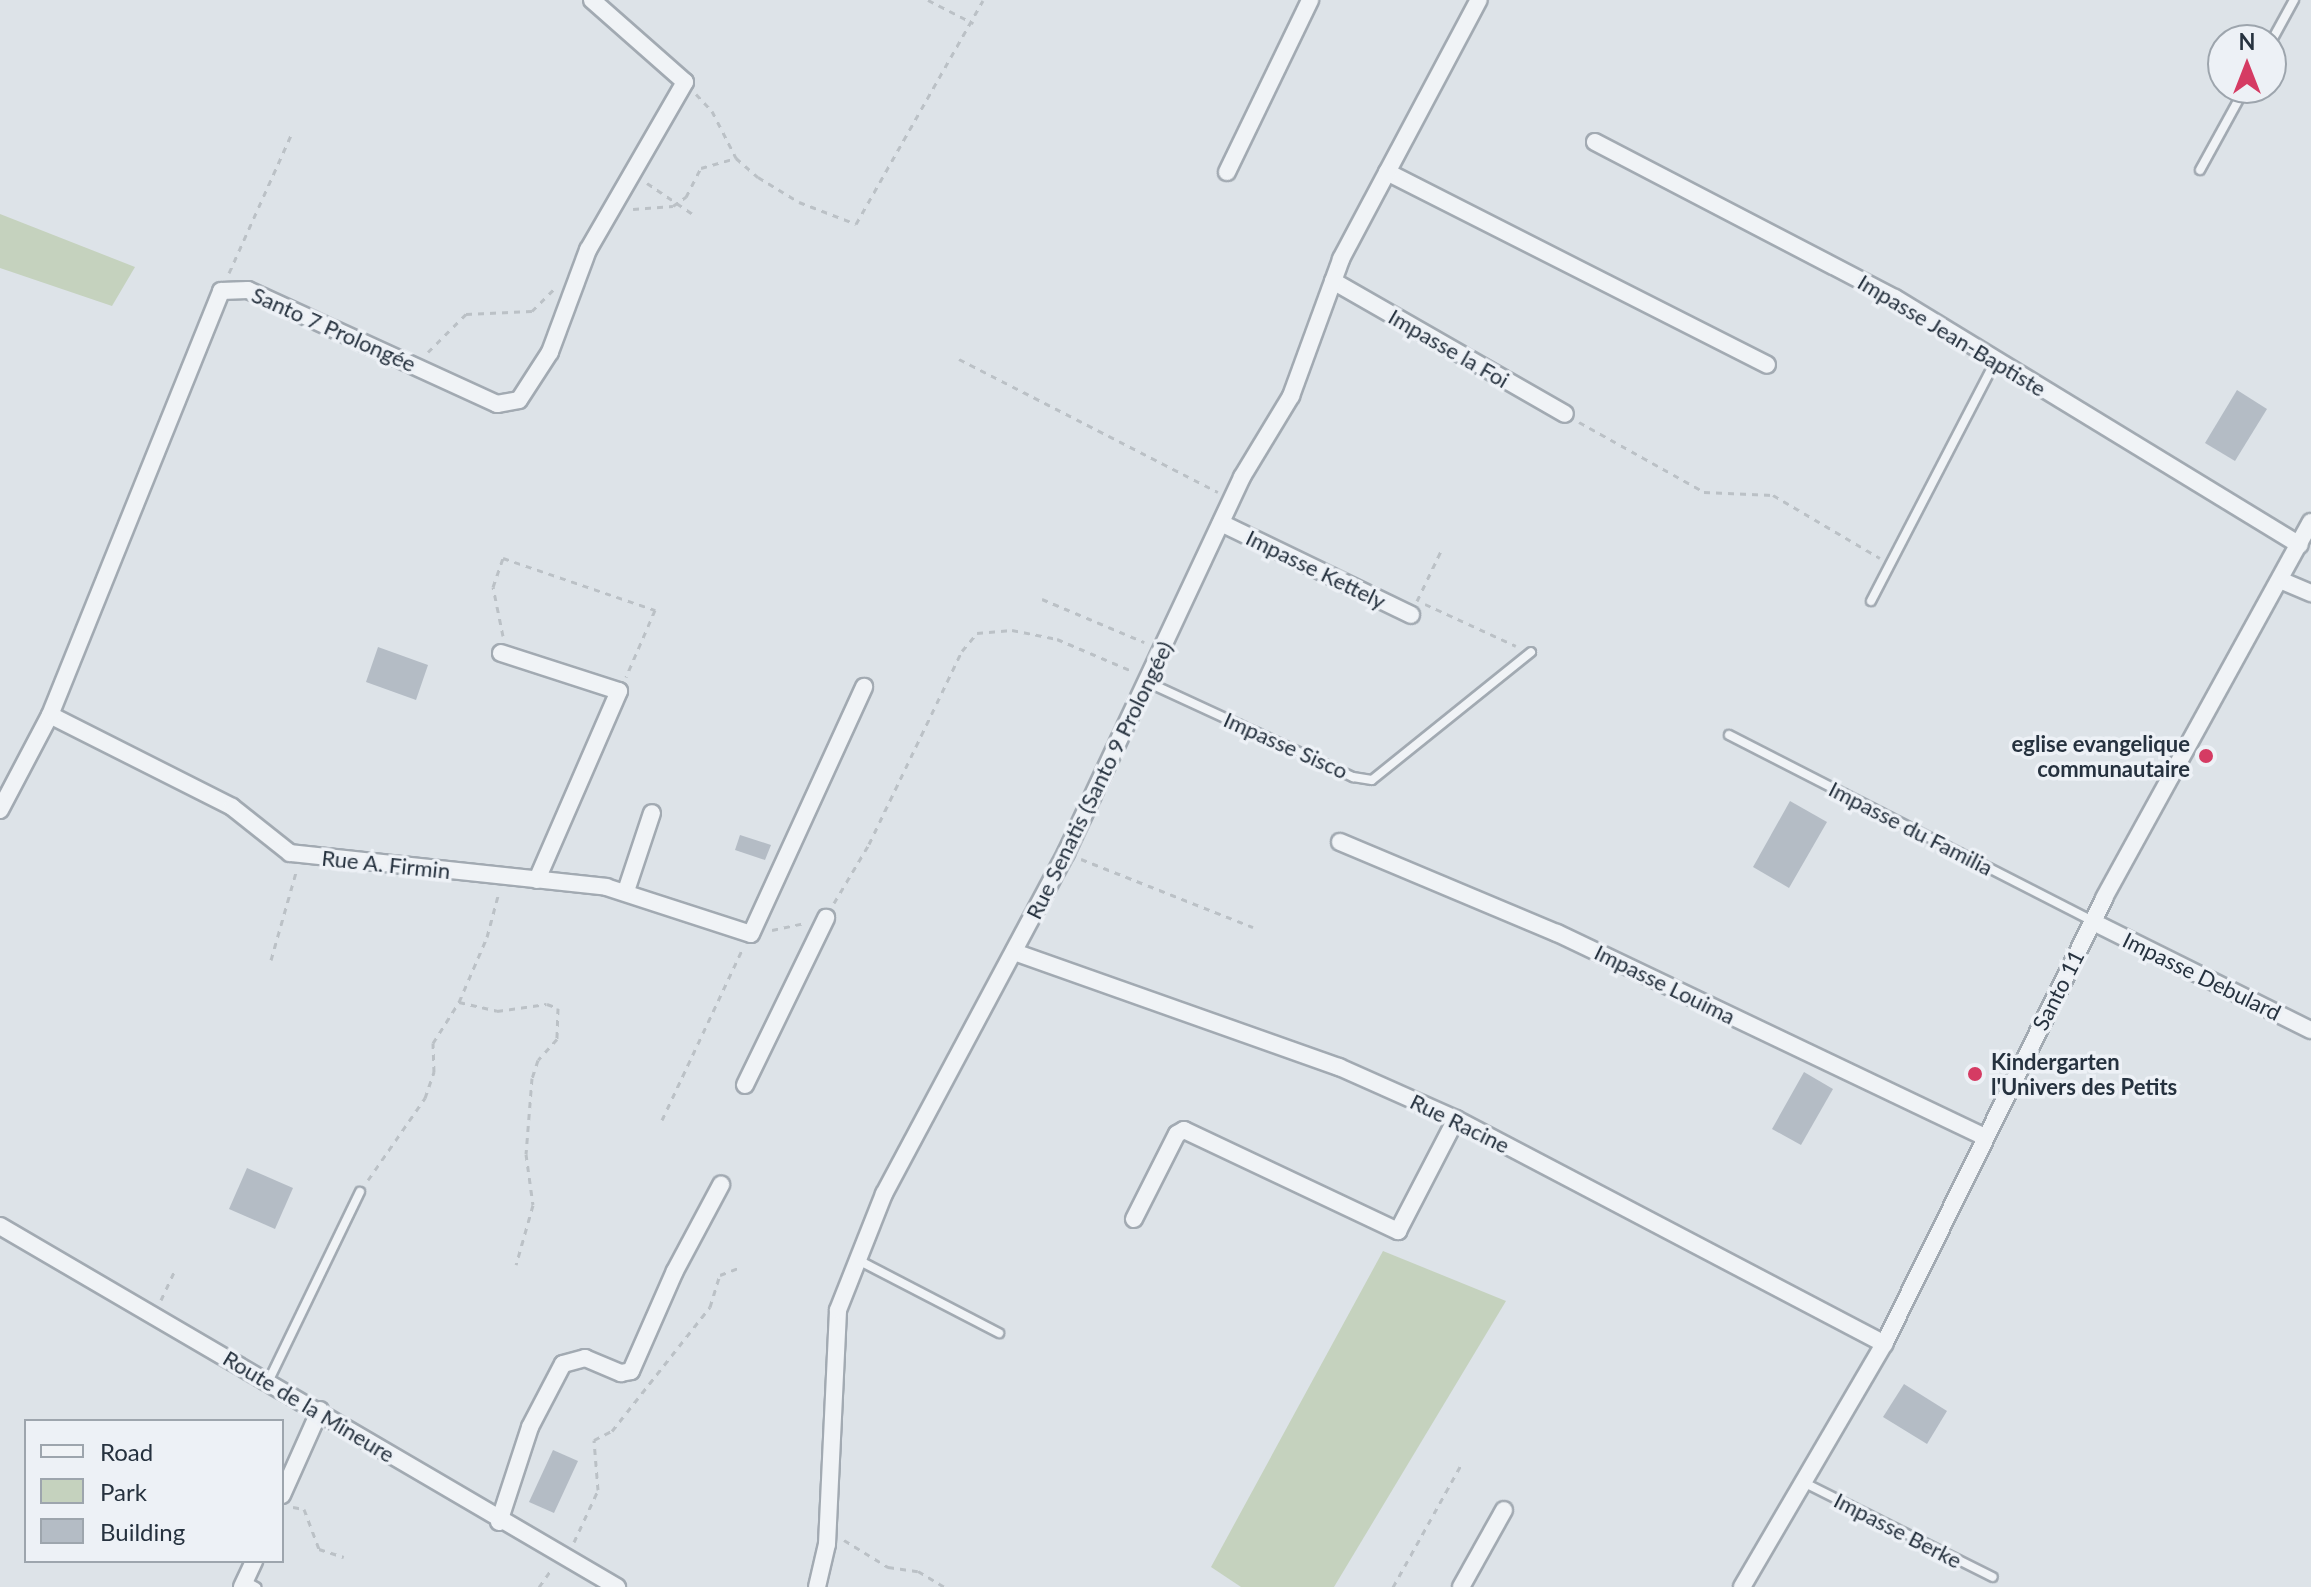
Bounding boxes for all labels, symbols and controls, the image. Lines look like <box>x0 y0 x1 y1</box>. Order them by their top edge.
north arrow <box>2207 24 2287 104</box>
text: N <box>2239 28 2255 55</box>
street label: Impasse Jean-Baptiste <box>1853 268 2051 402</box>
street label: Santo 7 Prolongée <box>248 281 420 377</box>
street label: Impasse la Foi <box>1384 303 1514 393</box>
street label: Impasse Kettely <box>1242 524 1390 614</box>
street label: Rue Senatis (Santo 9 Prolongée) <box>1020 637 1178 923</box>
street label: Impasse Sisco <box>1220 706 1352 784</box>
place label: eglise evangelique communautaire <box>2012 730 2190 782</box>
marker: eglise evangelique communautaire <box>2197 747 2215 765</box>
street label: Impasse du Familia <box>1825 775 1997 881</box>
street label: Rue A. Firmin <box>320 844 452 884</box>
street label: Impasse Debulard <box>2119 926 2285 1026</box>
street label: Impasse Louima <box>1590 939 1740 1029</box>
street label: Santo 11 <box>2027 946 2089 1034</box>
place label: Kindergarten l'Univers des Petits <box>1991 1048 2177 1100</box>
marker: Kindergarten l'Univers des Petits <box>1966 1065 1984 1083</box>
street label: Rue Racine <box>1406 1088 1514 1158</box>
street label: Route de la Mineure <box>219 1344 399 1468</box>
legend <box>24 1419 284 1563</box>
text: Road <box>100 1437 153 1466</box>
text: Park <box>100 1477 147 1506</box>
street label: Impasse Berke <box>1830 1487 1966 1573</box>
text: Building <box>100 1517 185 1546</box>

